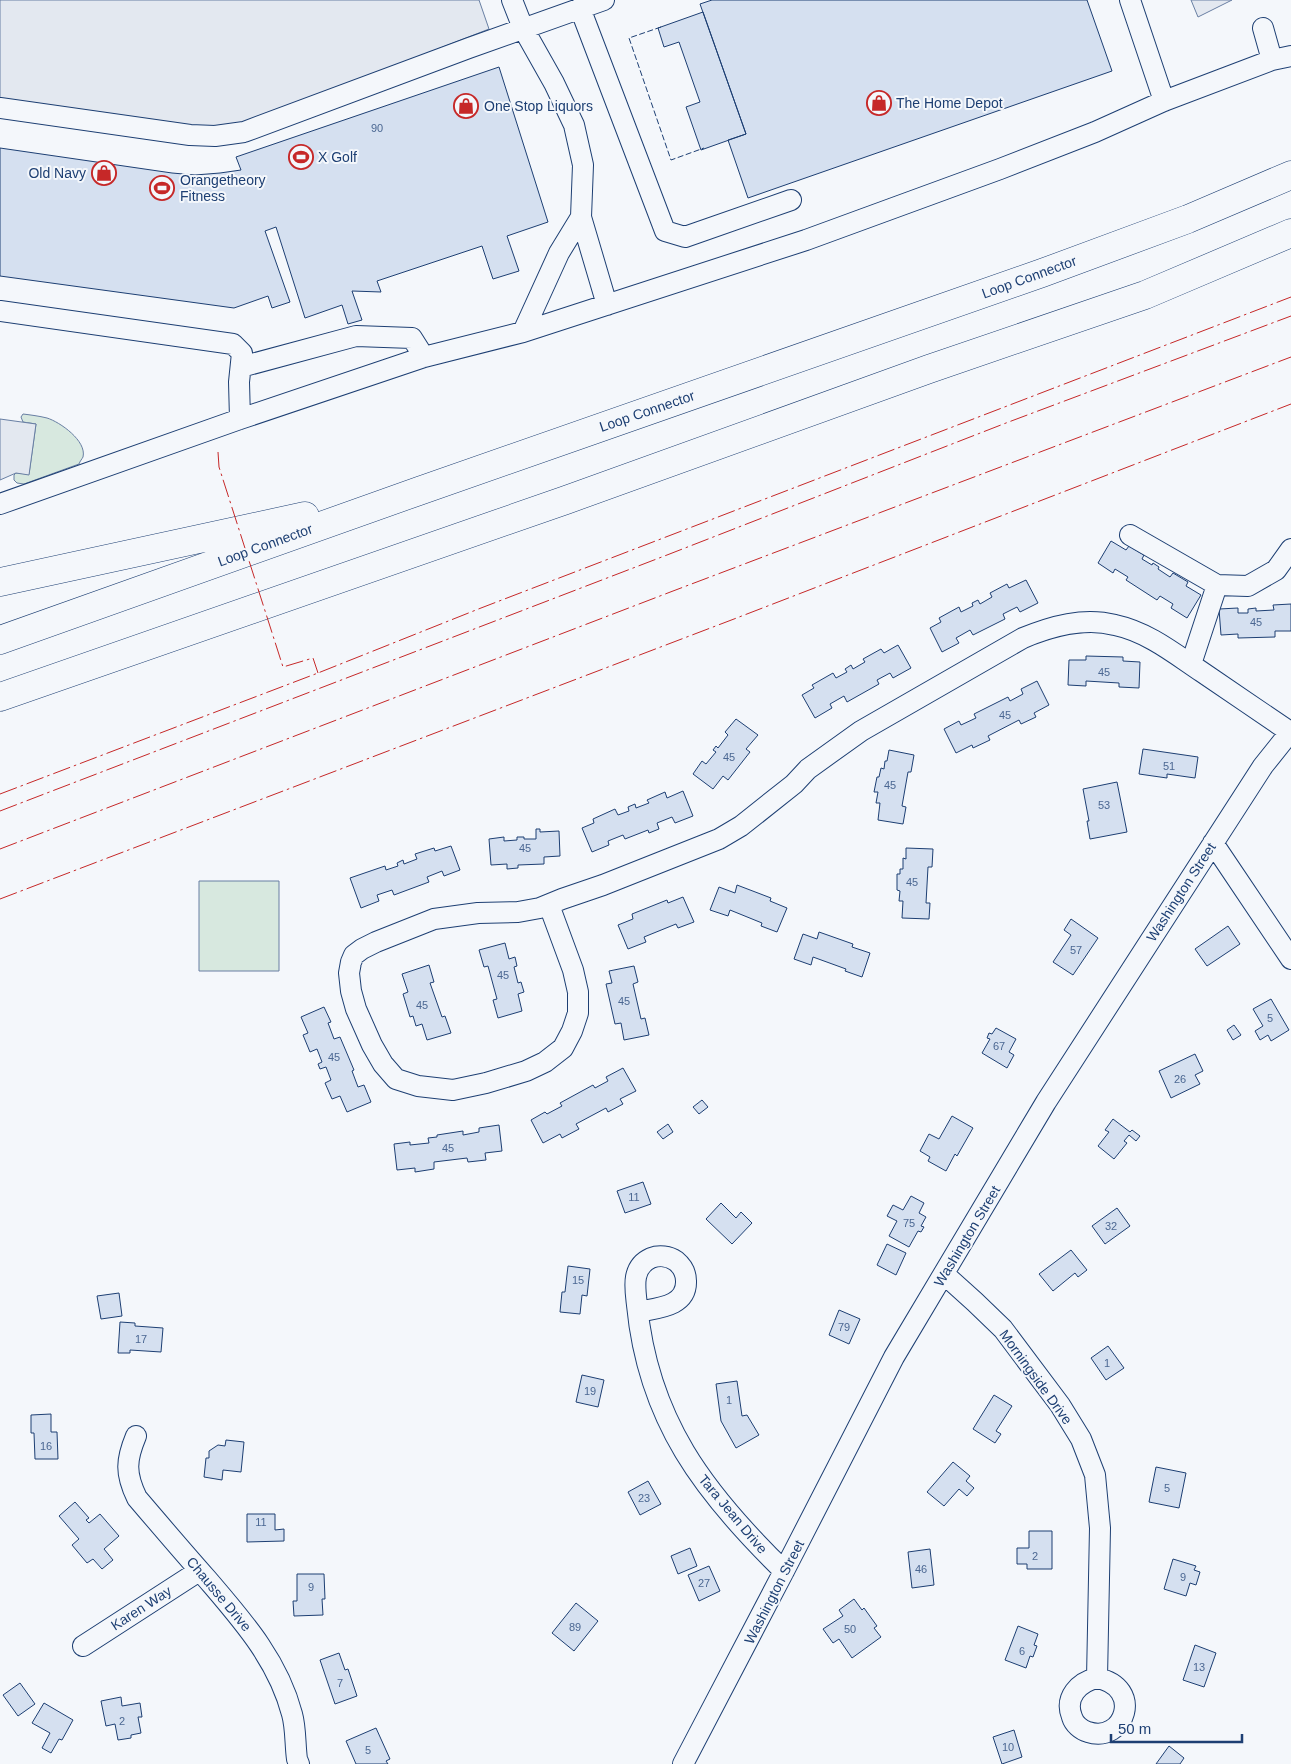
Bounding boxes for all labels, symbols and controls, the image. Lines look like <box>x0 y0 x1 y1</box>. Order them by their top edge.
shop icon: The Home Depot <box>866 90 892 116</box>
shop icon: One Stop Liquors <box>453 93 479 119</box>
place label: The Home Depot <box>896 95 1003 111</box>
place label: One Stop Liquors <box>484 98 593 114</box>
house number: 90 <box>371 122 383 134</box>
sports icon: X Golf <box>288 144 314 170</box>
place label: X Golf <box>318 149 357 165</box>
shop icon: Old Navy <box>91 160 117 186</box>
place label: Old Navy <box>28 165 86 181</box>
place label: Orangetheory Fitness <box>180 172 266 204</box>
sports icon: Orangetheory Fitness <box>149 175 175 201</box>
street label: Loop Connector <box>979 252 1079 302</box>
street label: Loop Connector <box>597 387 697 435</box>
street label: Loop Connector <box>215 520 315 570</box>
house number: 45 <box>1250 616 1262 628</box>
house number: 45 <box>1098 666 1110 678</box>
house number: 45 <box>999 709 1011 721</box>
house number: 45 <box>723 751 735 763</box>
house number: 51 <box>1163 760 1175 772</box>
house number: 45 <box>884 779 896 791</box>
house number: 53 <box>1098 799 1110 811</box>
street label: Washington Street <box>1143 839 1219 944</box>
house number: 45 <box>519 842 531 854</box>
house number: 45 <box>906 876 918 888</box>
house number: 57 <box>1070 944 1082 956</box>
house number: 45 <box>497 969 509 981</box>
house number: 45 <box>618 995 630 1007</box>
house number: 45 <box>416 999 428 1011</box>
house number: 5 <box>1267 1012 1273 1024</box>
house number: 67 <box>993 1040 1005 1052</box>
house number: 45 <box>328 1051 340 1063</box>
house number: 26 <box>1174 1073 1186 1085</box>
house number: 45 <box>442 1142 454 1154</box>
street label: Washington Street <box>931 1183 1003 1289</box>
house number: 11 <box>628 1191 640 1203</box>
house number: 75 <box>903 1217 915 1229</box>
house number: 32 <box>1105 1220 1117 1232</box>
house number: 15 <box>572 1274 584 1286</box>
house number: 79 <box>838 1321 850 1333</box>
street label: Morningside Drive <box>996 1327 1076 1428</box>
house number: 17 <box>135 1333 147 1345</box>
house number: 1 <box>1104 1357 1110 1369</box>
house number: 19 <box>584 1385 596 1397</box>
house number: 1 <box>726 1394 732 1406</box>
house number: 16 <box>40 1440 52 1452</box>
street label: Tara Jean Drive <box>695 1471 771 1557</box>
house number: 5 <box>1164 1482 1170 1494</box>
house number: 23 <box>638 1492 650 1504</box>
house number: 11 <box>255 1516 267 1528</box>
street label: Washington Street <box>741 1537 807 1647</box>
house number: 2 <box>1032 1550 1038 1562</box>
street label: Chausse Drive <box>183 1554 255 1634</box>
house number: 46 <box>915 1563 927 1575</box>
house number: 9 <box>1180 1571 1186 1583</box>
house number: 27 <box>698 1577 710 1589</box>
house number: 9 <box>308 1581 314 1593</box>
street label: Karen Way <box>108 1583 174 1633</box>
house number: 89 <box>569 1621 581 1633</box>
house number: 50 <box>844 1623 856 1635</box>
house number: 6 <box>1019 1645 1025 1657</box>
house number: 13 <box>1193 1661 1205 1673</box>
house number: 7 <box>337 1677 343 1689</box>
scale bar <box>1111 1712 1242 1744</box>
house number: 2 <box>119 1715 125 1727</box>
text: 50 m <box>1118 1720 1151 1737</box>
house number: 10 <box>1002 1741 1014 1753</box>
house number: 5 <box>365 1744 371 1756</box>

